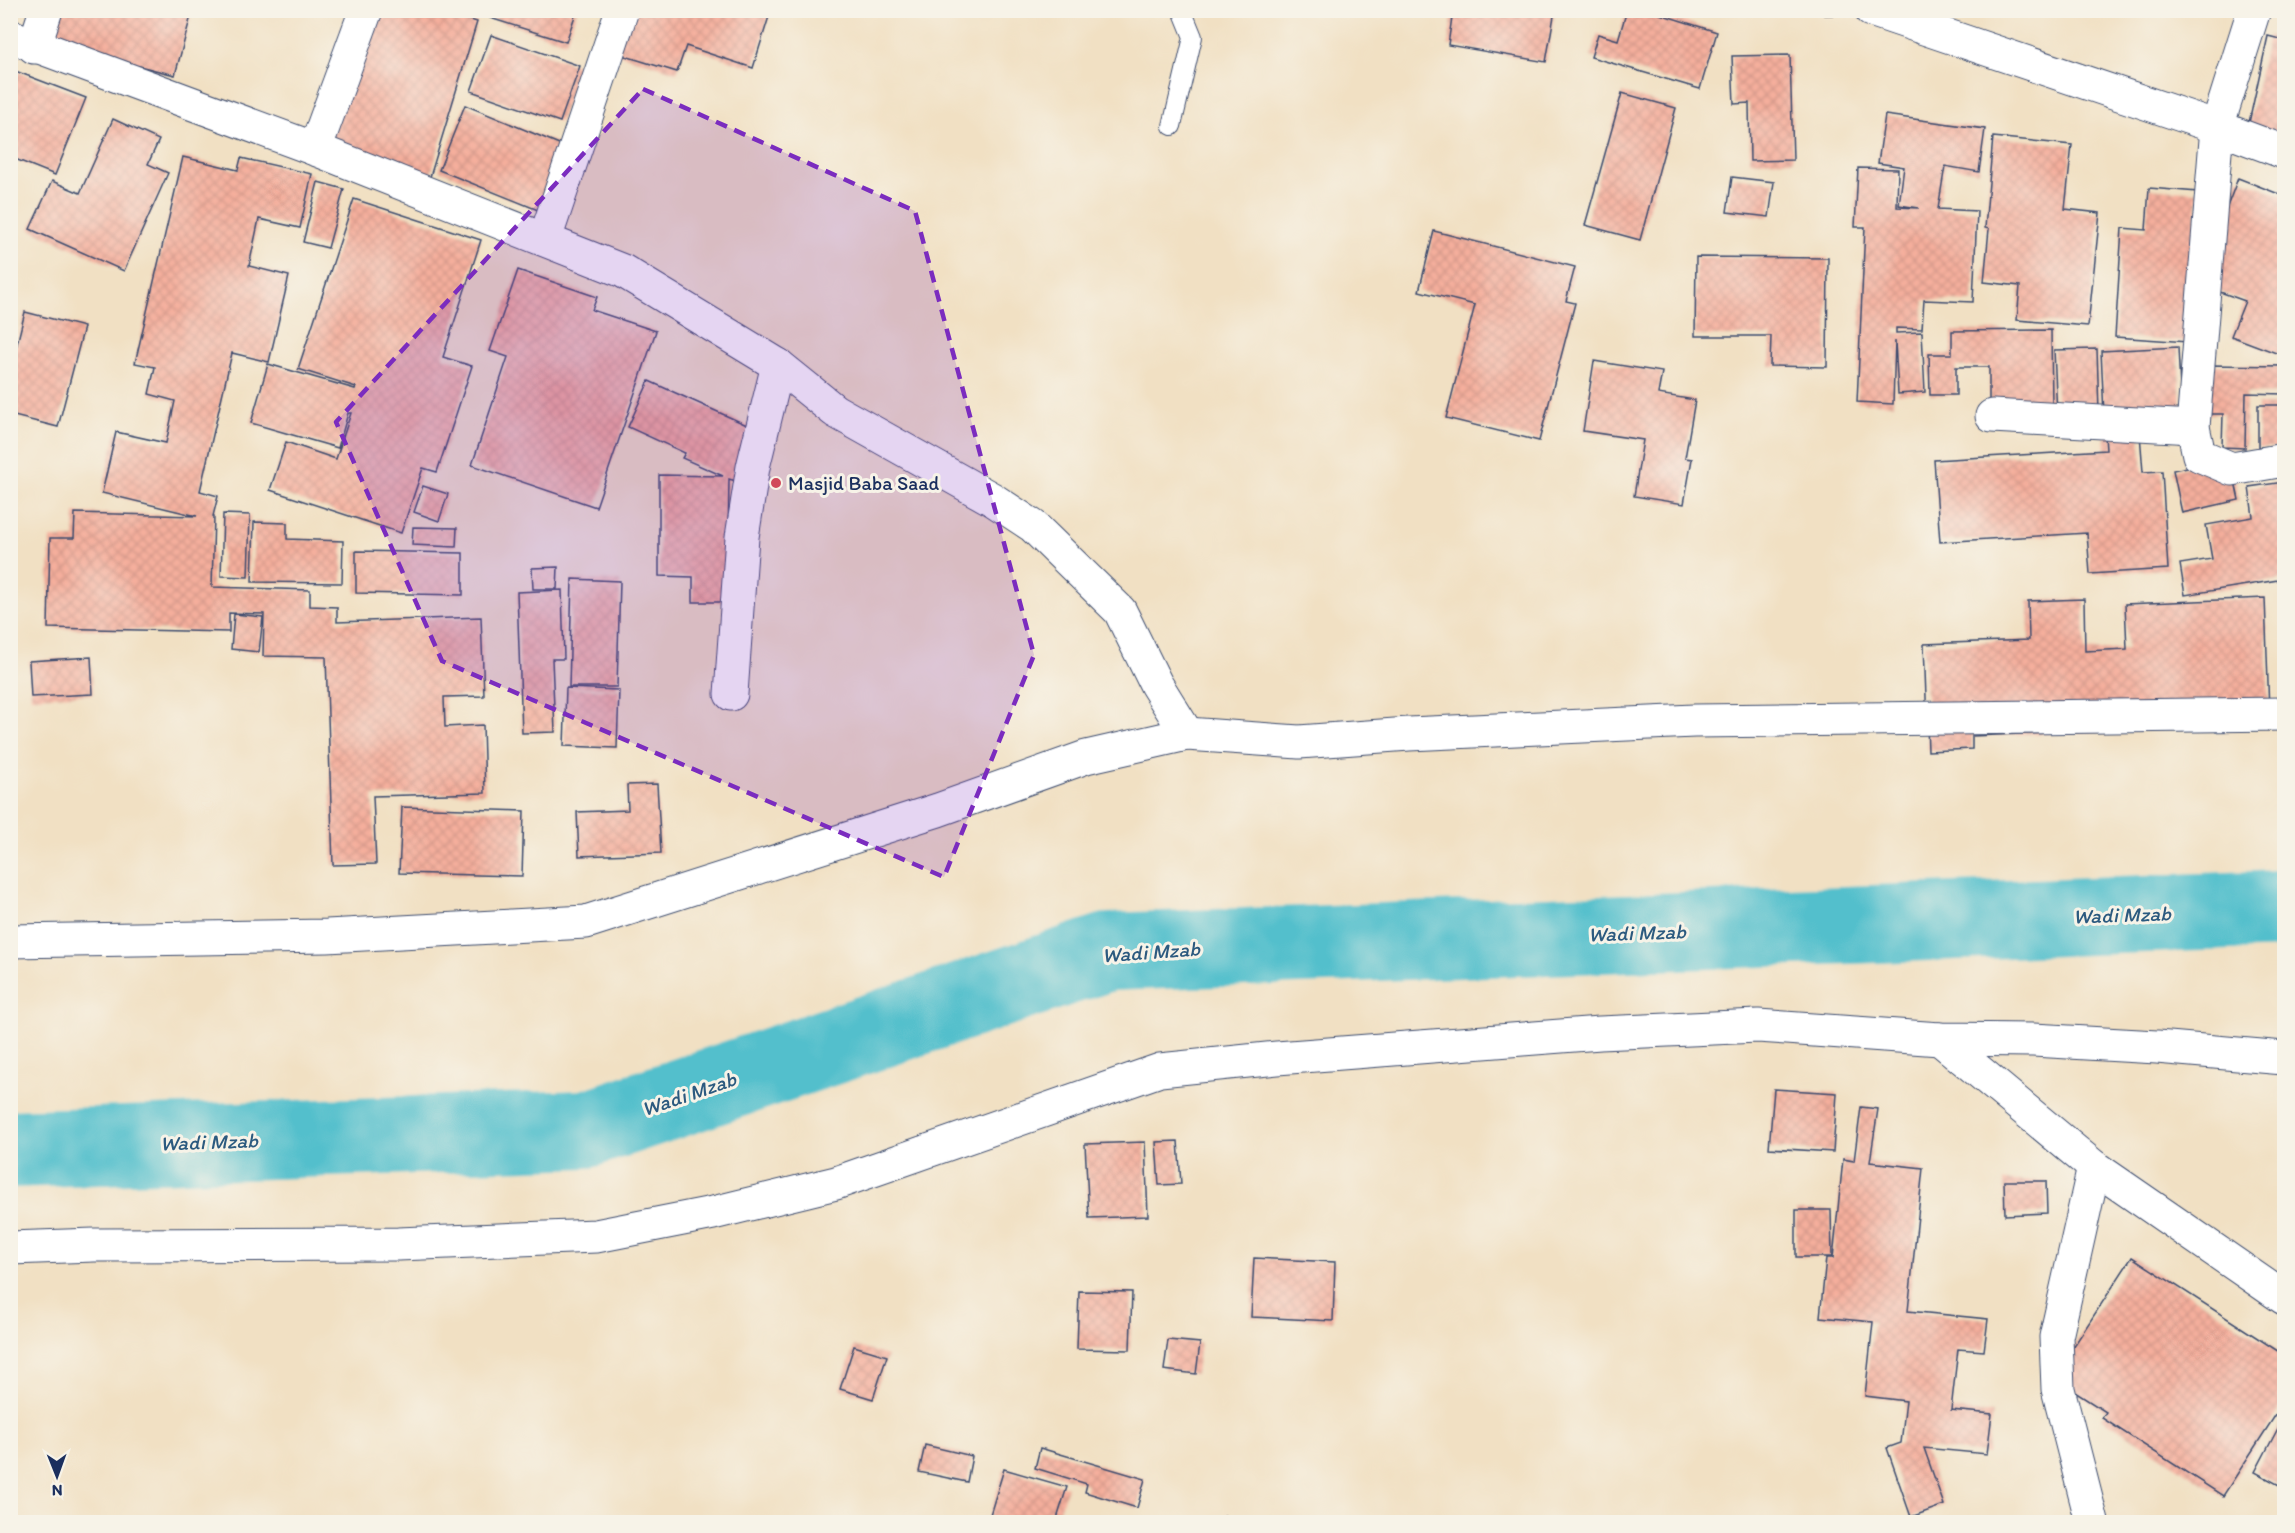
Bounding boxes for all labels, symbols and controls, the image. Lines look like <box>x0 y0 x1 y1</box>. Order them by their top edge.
place label: Masjid Baba Saad <box>788 471 940 495</box>
marker: Masjid Baba Saad <box>769 476 783 490</box>
water label: Wadi Mzab <box>2072 900 2173 929</box>
water label: Wadi Mzab <box>1587 918 1688 947</box>
water label: Wadi Mzab <box>1101 936 1202 967</box>
water label: Wadi Mzab <box>638 1065 740 1121</box>
water label: Wadi Mzab <box>159 1127 260 1156</box>
north arrow <box>27 1446 87 1506</box>
text: N <box>52 1481 63 1500</box>

